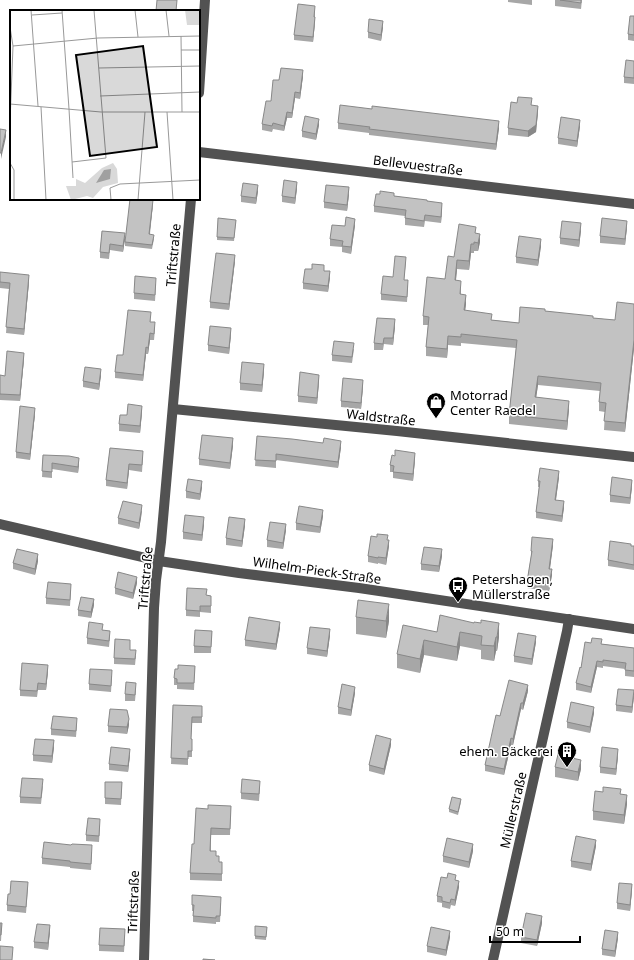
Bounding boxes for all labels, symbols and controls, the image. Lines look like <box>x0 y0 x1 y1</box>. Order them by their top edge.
inset map <box>10 10 200 200</box>
street label: Bellevuestraße <box>372 151 464 179</box>
street label: Triftstraße <box>161 223 185 287</box>
place label: Motorrad Center Raedel <box>450 386 536 419</box>
shop icon: Motorrad Center Raedel <box>425 391 447 419</box>
street label: Waldstraße <box>346 404 416 430</box>
street label: Triftstraße <box>133 546 157 610</box>
street label: Wilhelm-Pieck-Straße <box>252 552 382 588</box>
place label: Petershagen, Müllerstraße <box>472 570 553 603</box>
bus stop icon: Petershagen, Müllerstraße <box>447 575 469 603</box>
building icon: ehem. Bäckerei <box>556 740 578 768</box>
place label: ehem. Bäckerei <box>459 742 553 760</box>
street label: Müllerstraße <box>495 770 531 850</box>
street label: Triftstraße <box>123 870 143 934</box>
scale bar <box>490 918 580 944</box>
text: 50 m <box>496 923 524 940</box>

